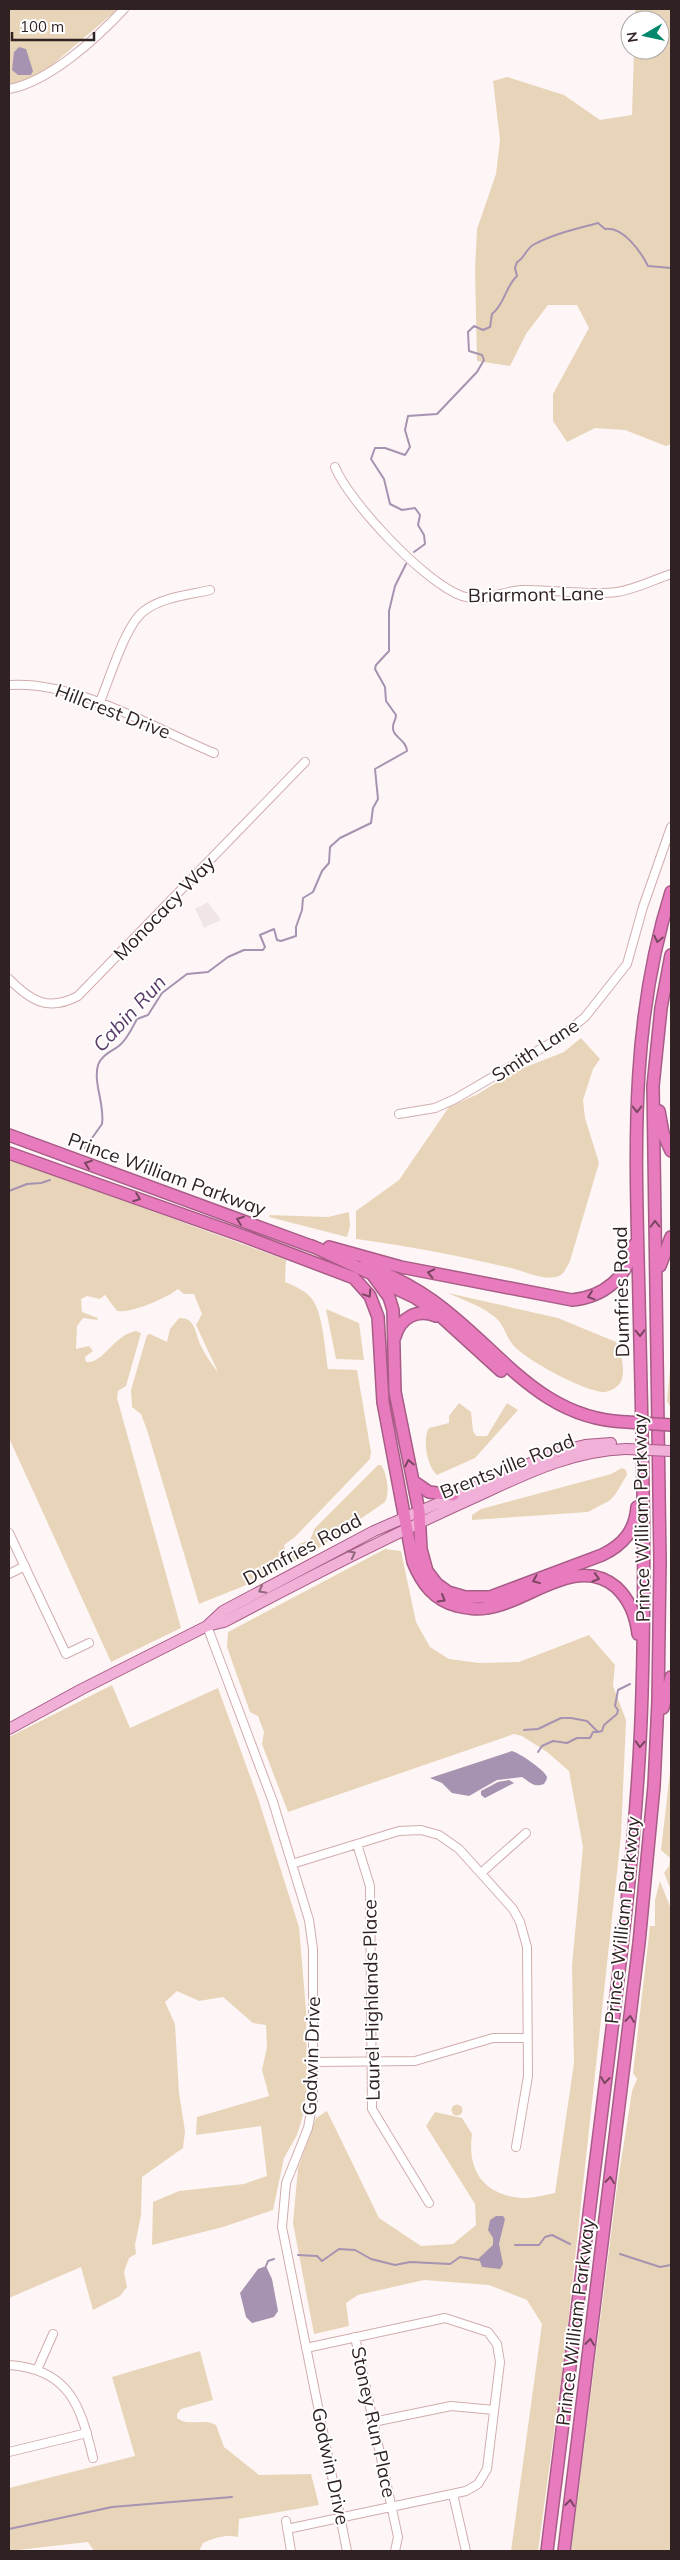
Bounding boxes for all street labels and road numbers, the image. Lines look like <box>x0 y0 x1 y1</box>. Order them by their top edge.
street label: Briarmont Lane <box>468 581 604 607</box>
street label: Hillcrest Drive <box>52 678 174 744</box>
street label: Monocacy Way <box>108 851 220 965</box>
street label: Smith Lane <box>487 1013 583 1087</box>
street label: Prince William Parkway <box>65 1127 269 1221</box>
street label: Dumfries Road <box>608 1226 634 1358</box>
street label: Prince William Parkway <box>627 1413 655 1623</box>
street label: Brentsville Road <box>436 1428 578 1504</box>
street label: Dumfries Road <box>239 1508 365 1590</box>
street label: Prince William Parkway <box>599 1815 645 2025</box>
street label: Laurel Highlands Place <box>357 1899 385 2101</box>
street label: Godwin Drive <box>297 1996 325 2116</box>
street label: Prince William Parkway <box>550 2217 600 2427</box>
street label: Stoney Run Place <box>346 2344 402 2500</box>
street label: Godwin Drive <box>307 2405 355 2527</box>

